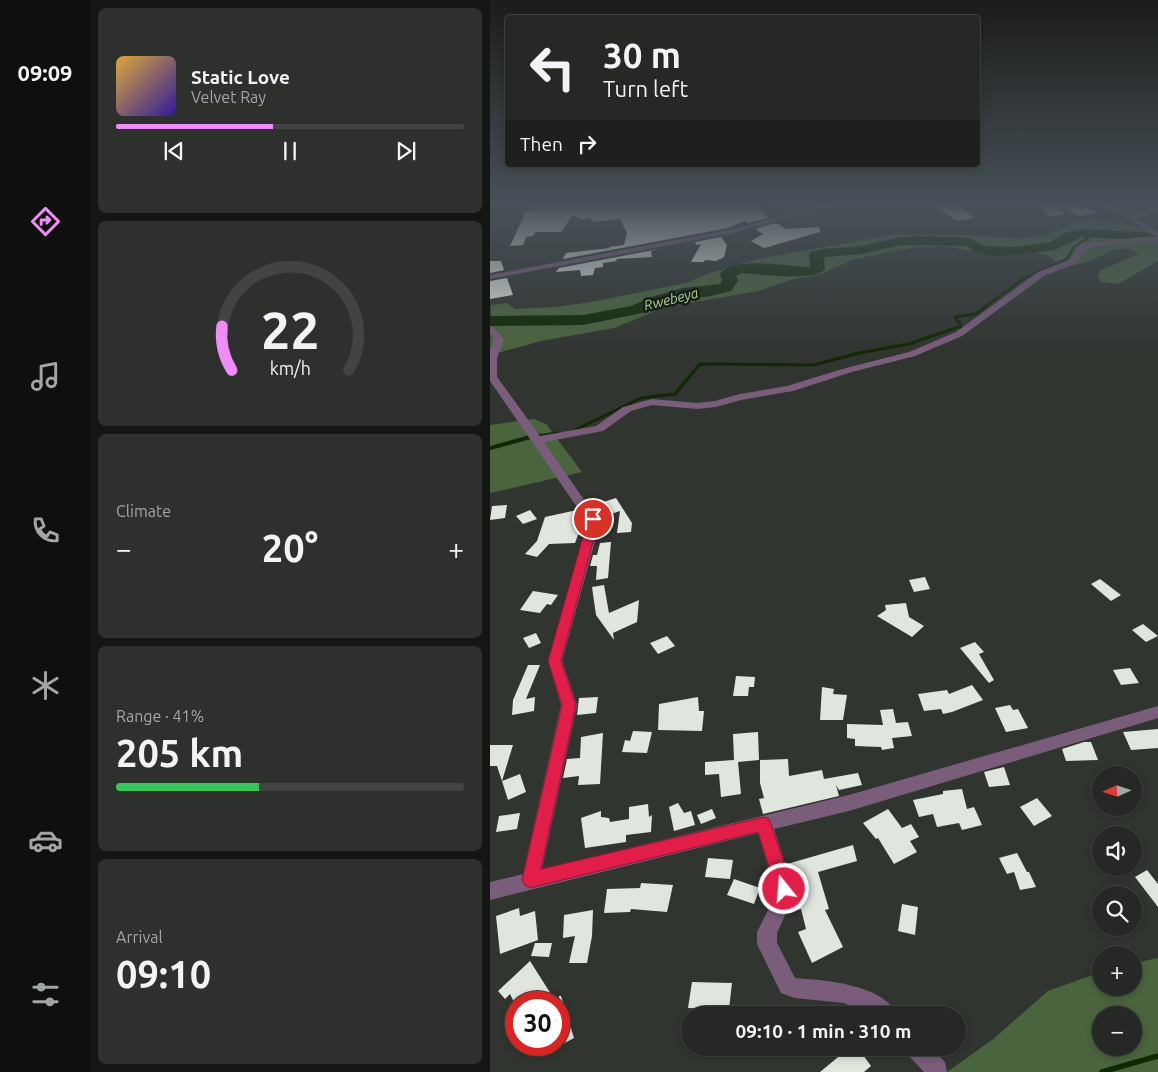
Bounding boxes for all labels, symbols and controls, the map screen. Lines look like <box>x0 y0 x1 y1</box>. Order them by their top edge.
icon: left <box>520 35 585 100</box>
text: 30 m <box>603 35 681 75</box>
text: 09:09 <box>17 60 73 85</box>
text: Static Love <box>191 66 290 88</box>
text: Turn left <box>603 76 688 101</box>
text: Velvet Ray <box>191 88 266 106</box>
icon: right <box>573 130 601 158</box>
text: Then <box>520 133 563 155</box>
icon: previous <box>160 137 188 165</box>
icon: pause <box>276 137 304 165</box>
icon: next <box>392 137 420 165</box>
icon: directions <box>28 204 63 239</box>
water label: Rwebeya <box>642 284 700 313</box>
text: 22 <box>261 301 319 359</box>
text: km/h <box>269 358 311 378</box>
icon: music <box>28 359 63 394</box>
pin <box>572 498 614 540</box>
text: Climate <box>116 502 171 520</box>
icon: arrive <box>579 505 607 533</box>
icon: phone <box>28 513 63 548</box>
text: 20° <box>262 527 318 569</box>
text: − <box>116 533 132 564</box>
text: + <box>448 533 464 564</box>
icon: climate <box>28 668 63 703</box>
text: Range · 41% <box>116 707 204 725</box>
text: 205 km <box>116 732 243 774</box>
north arrow <box>1092 766 1142 816</box>
map controls <box>1092 766 1142 1056</box>
icon: car <box>28 823 63 858</box>
button: sound <box>1092 826 1142 876</box>
position arrow <box>757 862 809 914</box>
button: search <box>1092 886 1142 936</box>
text: Arrival <box>116 928 163 946</box>
button: + <box>1092 946 1142 996</box>
text: 09:10 <box>116 953 211 995</box>
icon: filters <box>28 977 63 1012</box>
speed limit sign: 30 <box>505 991 570 1056</box>
button: − <box>1092 1006 1142 1056</box>
text: 09:10 · 1 min · 310 m <box>736 1020 911 1042</box>

